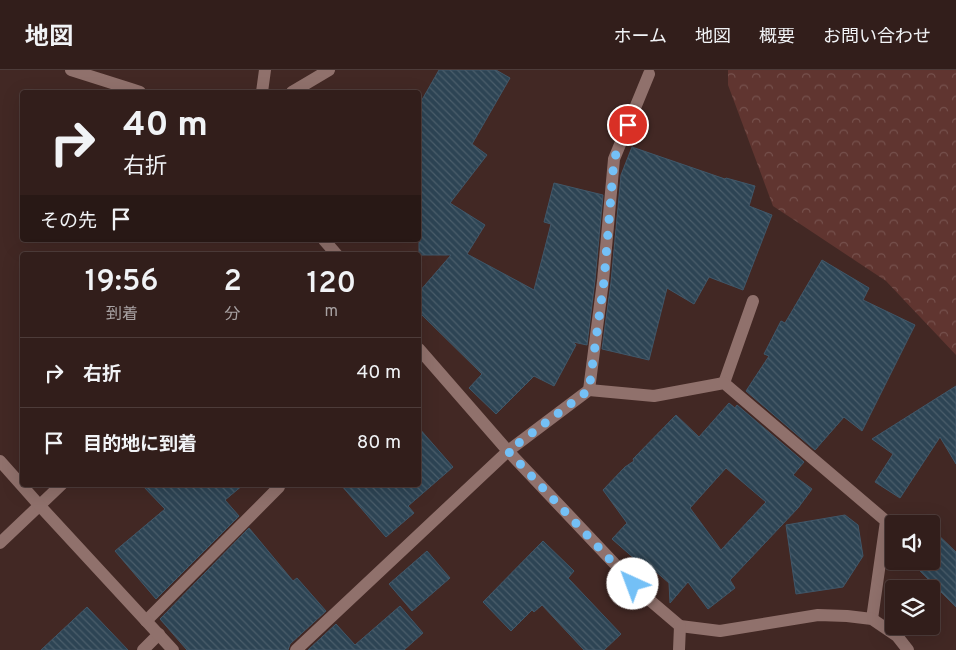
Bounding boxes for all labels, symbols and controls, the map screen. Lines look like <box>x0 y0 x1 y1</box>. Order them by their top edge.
text: 地図 <box>25 23 73 53</box>
text: ホーム <box>614 26 667 49</box>
text: 地図 <box>695 26 731 49</box>
text: 概要 <box>759 26 795 49</box>
text: お問い合わせ <box>823 26 931 49</box>
text: 40 m <box>123 104 208 148</box>
pin <box>607 104 649 146</box>
icon: right <box>40 110 105 175</box>
icon: arrive <box>614 111 642 139</box>
text: 右折 <box>123 154 167 181</box>
icon: arrive <box>107 205 135 233</box>
text: その先 <box>40 210 97 234</box>
text: 19:56 <box>85 264 159 301</box>
text: 2 <box>223 264 242 301</box>
text: 120 <box>307 266 356 303</box>
text: m <box>325 302 338 322</box>
text: 到着 <box>106 305 138 325</box>
text: 分 <box>225 305 241 325</box>
icon: right <box>40 359 68 387</box>
text: 40 m <box>356 361 401 385</box>
text: 右折 <box>83 363 121 387</box>
icon: arrive <box>40 429 68 457</box>
text: 80 m <box>357 431 401 455</box>
text: 目的地に到着 <box>83 433 197 457</box>
map controls <box>885 515 940 635</box>
button: sound <box>885 515 940 570</box>
position arrow <box>606 557 658 609</box>
button: layers <box>885 580 940 635</box>

